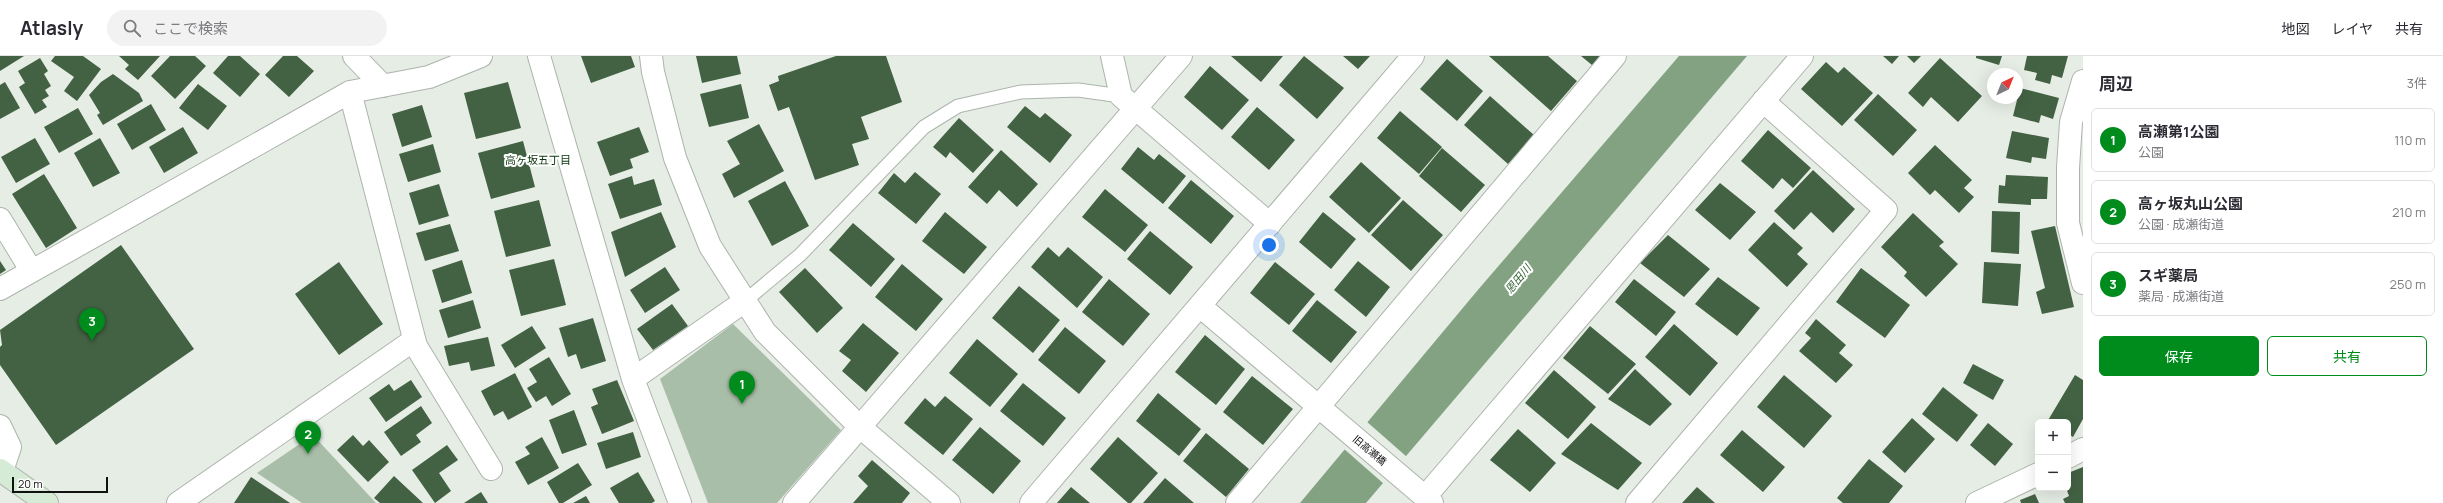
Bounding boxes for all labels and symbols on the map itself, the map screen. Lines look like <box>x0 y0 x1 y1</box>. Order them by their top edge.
north arrow <box>1987 68 2023 104</box>
district label: 高ヶ坂五丁目 <box>505 152 571 167</box>
your location <box>1259 235 1279 255</box>
water label: 恩田川 <box>1501 260 1535 296</box>
pin: 3 <box>79 308 105 341</box>
pin: 1 <box>729 371 755 404</box>
pin: 2 <box>295 421 321 454</box>
street label: 旧高瀬橋 <box>1350 432 1390 468</box>
scale bar <box>12 475 108 494</box>

